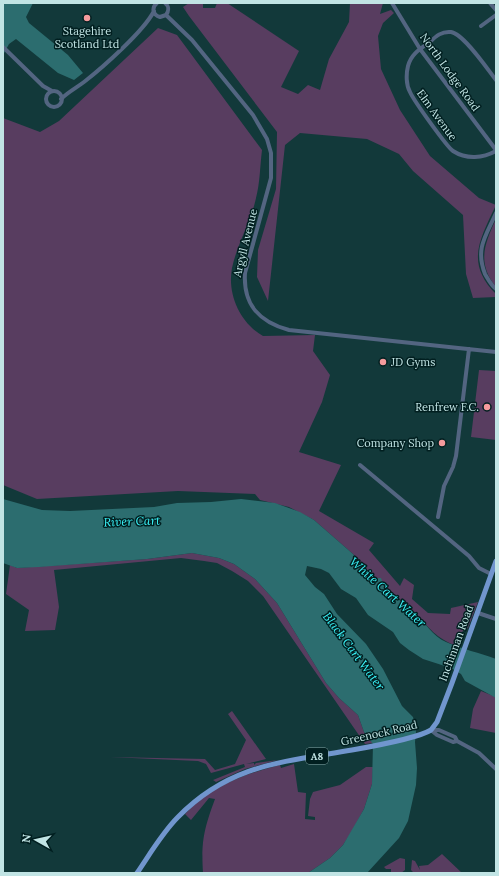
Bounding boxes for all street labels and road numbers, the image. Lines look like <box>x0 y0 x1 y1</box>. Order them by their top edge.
street label: North Lodge Road <box>417 30 483 114</box>
street label: Elm Avenue <box>414 87 460 143</box>
street label: Argyll Avenue <box>230 207 260 280</box>
street label: Inchinnan Road <box>436 603 476 683</box>
street label: Greenock Road <box>339 717 419 749</box>
road number: A8 <box>306 748 328 764</box>

